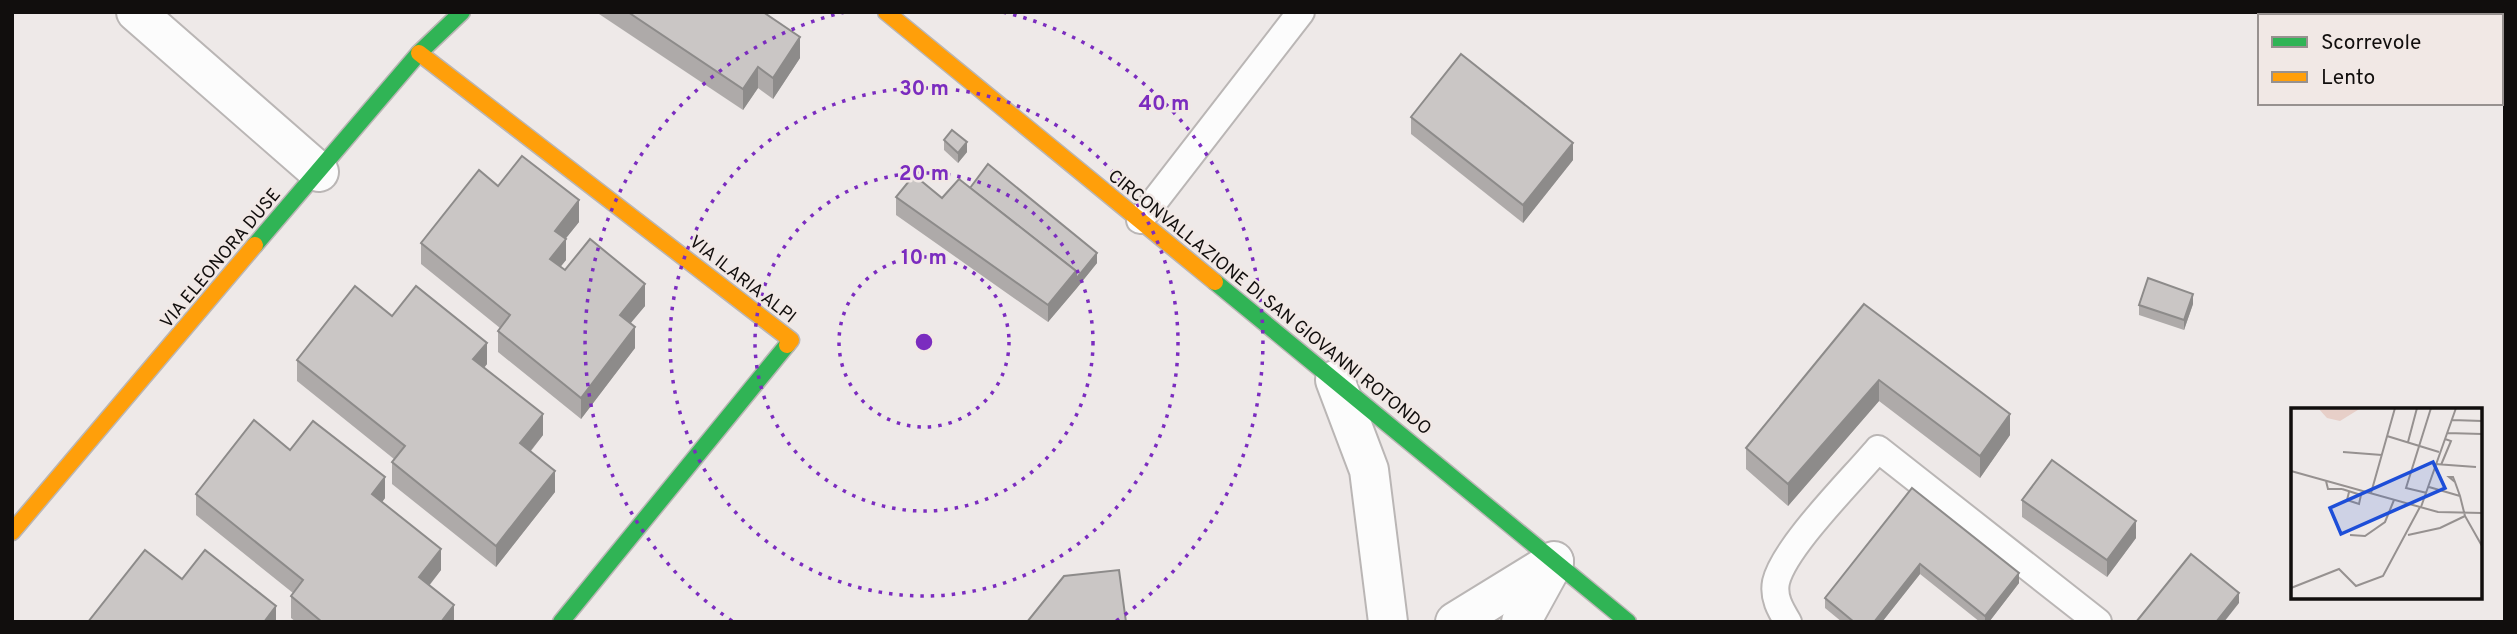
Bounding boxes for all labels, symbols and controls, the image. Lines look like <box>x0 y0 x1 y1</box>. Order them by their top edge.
legend <box>2258 14 2503 105</box>
text: Scorrevole <box>2321 30 2421 57</box>
text: Lento <box>2321 65 2375 92</box>
text: 30 m <box>899 76 949 103</box>
text: 40 m <box>1139 91 1189 118</box>
text: 20 m <box>899 161 949 188</box>
street label: CIRCONVALLAZIONE DI SAN GIOVANNI ROTONDO <box>1103 165 1435 441</box>
street label: VIA ELEONORA DUSE <box>156 184 286 334</box>
street label: VIA ILARIA ALPI <box>684 231 800 329</box>
text: 10 m <box>901 245 947 272</box>
centre of rings <box>912 330 936 354</box>
inset map <box>2291 408 2482 599</box>

